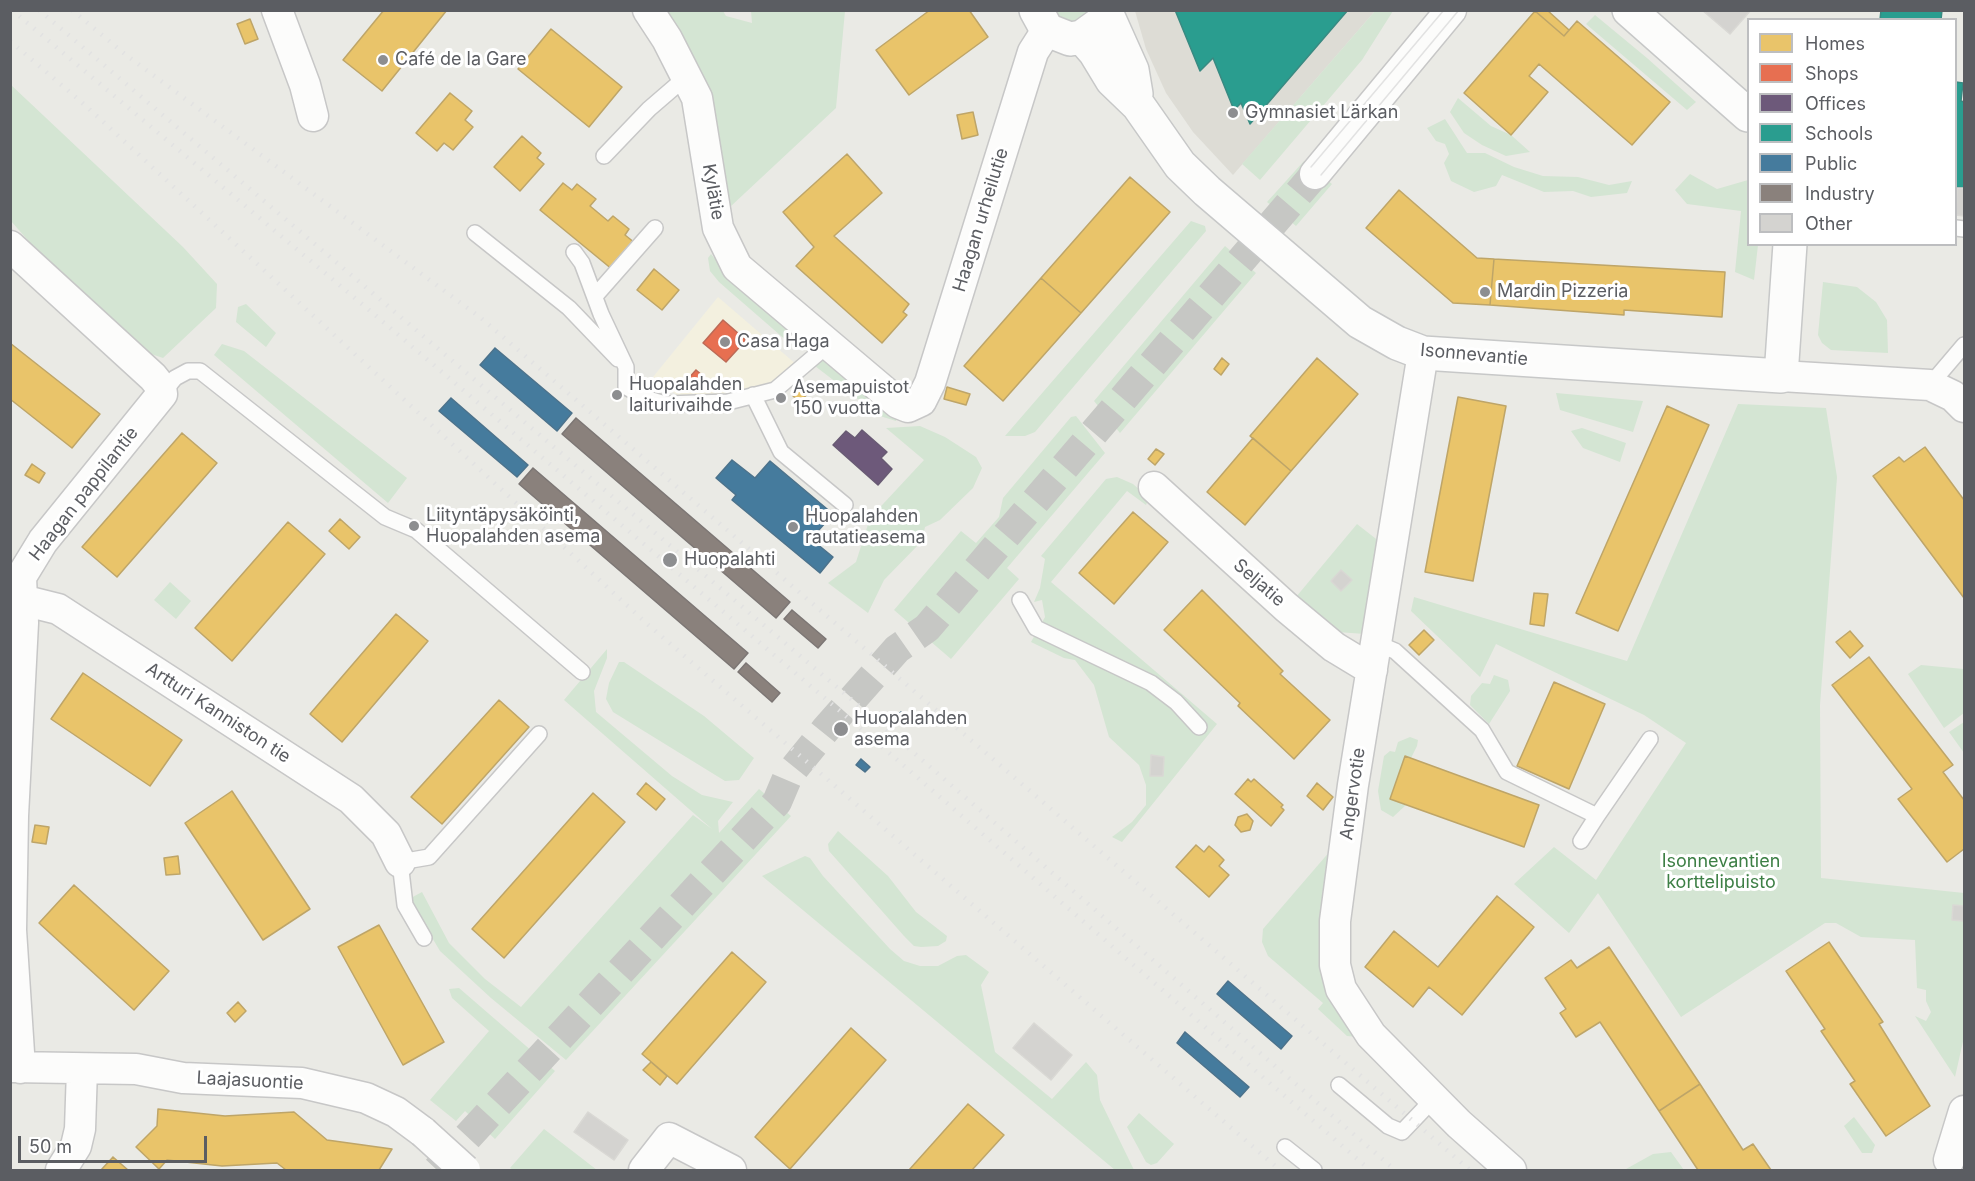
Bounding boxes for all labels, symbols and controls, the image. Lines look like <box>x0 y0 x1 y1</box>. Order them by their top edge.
legend <box>1747 18 1957 246</box>
text: Homes <box>1805 33 1865 54</box>
place label: Café de la Gare <box>395 49 527 71</box>
marker: Café de la Gare <box>376 53 390 67</box>
text: Shops <box>1805 63 1859 84</box>
text: Offices <box>1805 93 1866 114</box>
place label: Gymnasiet Lärkan <box>1245 102 1398 124</box>
marker: Gymnasiet Lärkan <box>1226 106 1240 120</box>
text: Schools <box>1805 123 1873 144</box>
street label: Haagan urheilutie <box>949 145 1013 295</box>
text: Public <box>1805 153 1857 174</box>
street label: Kylätie <box>697 162 729 222</box>
text: Industry <box>1805 183 1875 204</box>
text: Other <box>1805 213 1853 234</box>
place label: Mardin Pizzeria <box>1497 281 1628 303</box>
marker: Mardin Pizzeria <box>1478 285 1492 299</box>
place label: Casa Haga <box>737 331 830 353</box>
marker: Casa Haga <box>718 335 732 349</box>
street label: Isonnevantie <box>1419 340 1529 370</box>
place label: Huopalahden laiturivaihde <box>629 374 742 416</box>
place label: Asemapuistot 150 vuotta <box>793 377 909 420</box>
marker: Huopalahden laiturivaihde <box>610 388 624 402</box>
marker: Asemapuistot 150 vuotta <box>774 391 788 405</box>
street label: Haagan pappilantie <box>25 423 143 565</box>
place label: Liityntäpysäköinti, Huopalahden asema <box>426 505 600 548</box>
place label: Huopalahden rautatieasema <box>805 506 926 548</box>
marker: Liityntäpysäköinti, Huopalahden asema <box>407 519 421 533</box>
marker: Huopalahden rautatieasema <box>786 520 800 534</box>
place label: Huopalahti <box>684 549 775 571</box>
marker: Huopalahti <box>661 551 679 569</box>
street label: Seljatie <box>1229 555 1289 611</box>
street label: Artturi Kanniston tie <box>142 658 294 768</box>
place label: Huopalahden asema <box>854 708 967 750</box>
marker: Huopalahden asema <box>832 720 850 738</box>
street label: Angervotie <box>1336 746 1370 842</box>
park label: Isonnevantien korttelipuisto <box>1662 851 1780 894</box>
street label: Laajasuontie <box>196 1067 304 1095</box>
scale bar <box>21 1124 210 1162</box>
text: 50 m <box>29 1136 72 1157</box>

